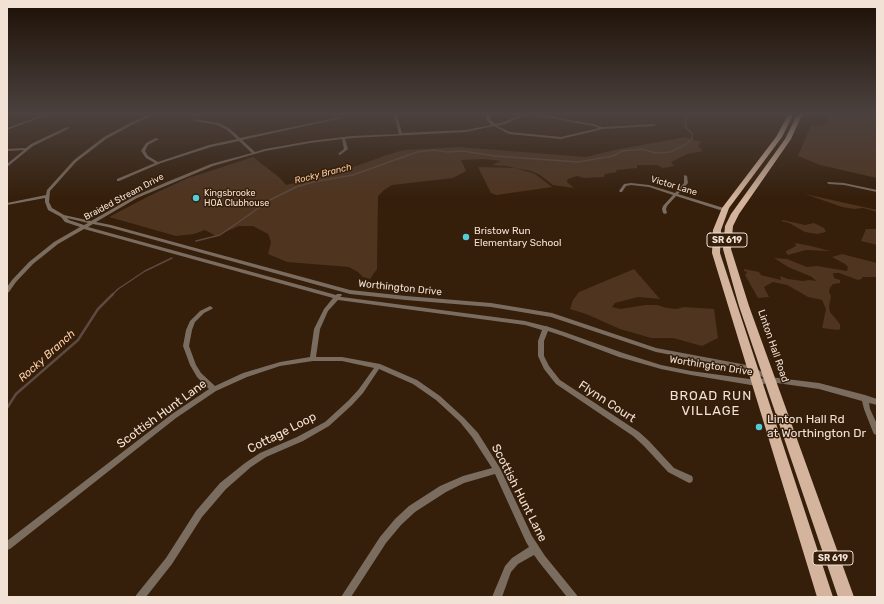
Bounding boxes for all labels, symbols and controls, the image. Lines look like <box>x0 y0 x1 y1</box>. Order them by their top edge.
water label: Rocky Branch <box>293 162 353 186</box>
street label: Braided Stream Drive <box>82 171 166 223</box>
street label: Victor Lane <box>650 174 698 198</box>
place label: Kingsbrooke HOA Clubhouse <box>204 188 269 209</box>
marker: Kingsbrooke HOA Clubhouse <box>191 193 201 203</box>
place label: Bristow Run Elementary School <box>474 225 562 248</box>
marker: Bristow Run Elementary School <box>461 232 471 242</box>
road number: SR 619 <box>707 233 747 247</box>
street label: Worthington Drive <box>358 278 442 298</box>
street label: Linton Hall Road <box>755 308 791 384</box>
water label: Rocky Branch <box>16 327 78 385</box>
street label: Worthington Drive <box>669 354 753 378</box>
street label: Scottish Hunt Lane <box>114 377 210 451</box>
street label: Flynn Court <box>576 378 638 426</box>
district label: BROAD RUN VILLAGE <box>670 388 752 419</box>
street label: Cottage Loop <box>245 410 319 456</box>
place label: Linton Hall Rd at Worthington Dr <box>767 413 866 441</box>
marker: Linton Hall Rd at Worthington Dr <box>754 422 764 432</box>
street label: Scottish Hunt Lane <box>488 442 550 544</box>
road number: SR 619 <box>813 551 853 565</box>

